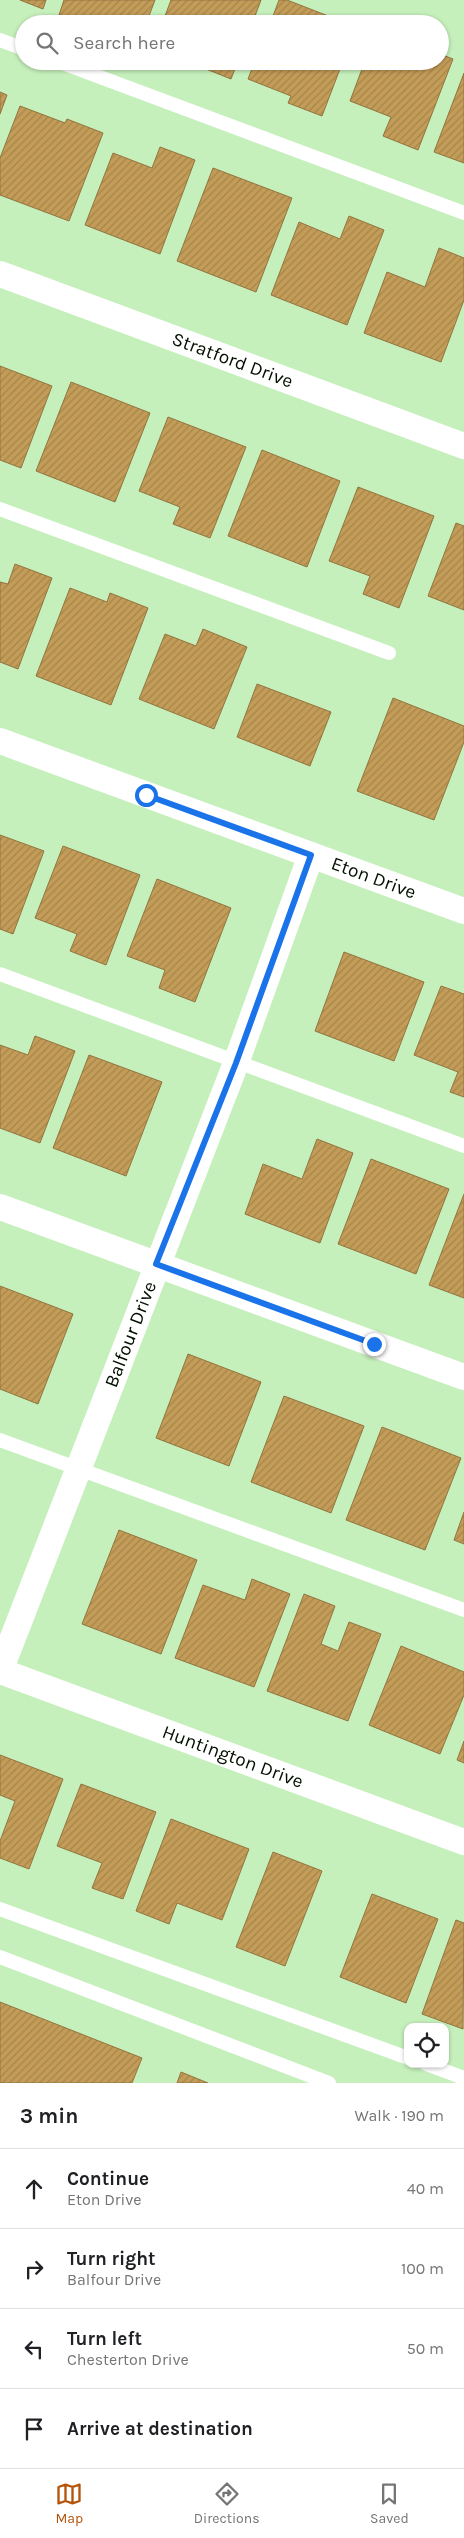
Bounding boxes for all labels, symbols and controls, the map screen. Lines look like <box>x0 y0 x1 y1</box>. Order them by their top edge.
search box <box>15 15 449 70</box>
icon: search <box>33 29 61 57</box>
text: Search here <box>73 32 175 54</box>
street label: Stratford Drive <box>169 328 296 393</box>
route start <box>135 784 158 807</box>
street label: Eton Drive <box>328 852 419 903</box>
street label: Balfour Drive <box>100 1278 161 1391</box>
route end <box>363 1333 386 1356</box>
street label: Huntington Drive <box>159 1721 306 1793</box>
map controls <box>404 2023 449 2068</box>
button: locate <box>404 2023 449 2068</box>
text: 3 min <box>20 2104 78 2128</box>
text: Walk · 190 m <box>355 2106 444 2125</box>
text: Continue <box>67 2168 149 2190</box>
icon: ahead <box>20 2175 48 2203</box>
text: 40 m <box>407 2179 444 2198</box>
text: Eton Drive <box>67 2190 142 2209</box>
text: Turn right <box>67 2248 156 2270</box>
icon: right <box>20 2255 48 2283</box>
text: 100 m <box>401 2259 444 2278</box>
text: Balfour Drive <box>67 2270 161 2289</box>
text: Turn left <box>67 2328 142 2350</box>
icon: left <box>20 2335 48 2363</box>
text: 50 m <box>407 2339 444 2358</box>
text: Chesterton Drive <box>67 2350 189 2369</box>
icon: arrive <box>20 2415 48 2443</box>
text: Arrive at destination <box>67 2418 253 2440</box>
tab: Map <box>55 2480 83 2527</box>
tab: Directions <box>194 2480 260 2527</box>
tab: Saved <box>370 2480 409 2527</box>

